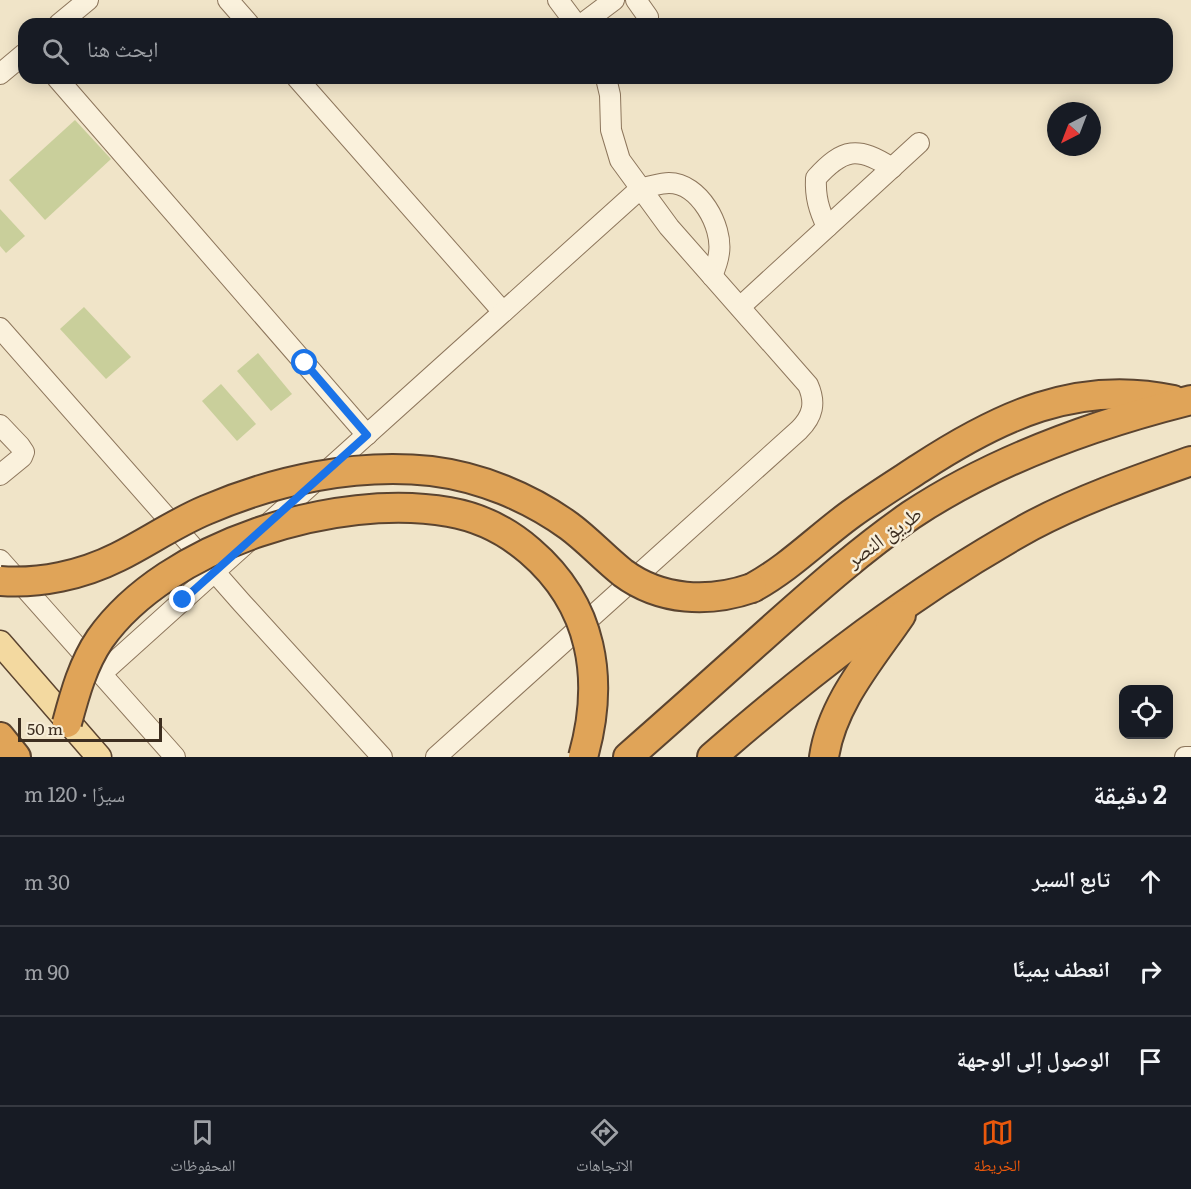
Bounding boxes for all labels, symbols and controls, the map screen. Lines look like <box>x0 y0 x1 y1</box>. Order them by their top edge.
search box <box>18 18 1173 84</box>
text: ابحث هنا <box>87 31 158 64</box>
icon: search <box>39 35 72 68</box>
north arrow <box>1047 102 1101 156</box>
route start <box>291 349 317 375</box>
street label: طريق النصر <box>837 497 927 574</box>
route end <box>169 586 195 612</box>
map controls <box>1119 685 1173 739</box>
button: locate <box>1119 685 1173 739</box>
scale bar <box>18 715 162 742</box>
text: 50 m <box>27 716 63 740</box>
text: 2 دقيقة <box>1093 773 1167 812</box>
text: سيرًا · 120 m <box>24 778 125 808</box>
text: تابع السير <box>1032 861 1110 894</box>
icon: ahead <box>1134 865 1167 898</box>
text: 30 m <box>24 866 70 896</box>
text: انعطف يمينًا <box>1012 951 1110 984</box>
icon: right <box>1134 955 1167 988</box>
text: 90 m <box>24 956 69 986</box>
text: الوصول إلى الوجهة <box>957 1041 1110 1074</box>
icon: arrive <box>1134 1045 1167 1078</box>
tab: المحفوظات <box>170 1116 235 1181</box>
tab: الاتجاهات <box>576 1116 633 1181</box>
tab: الخريطة <box>974 1116 1021 1181</box>

